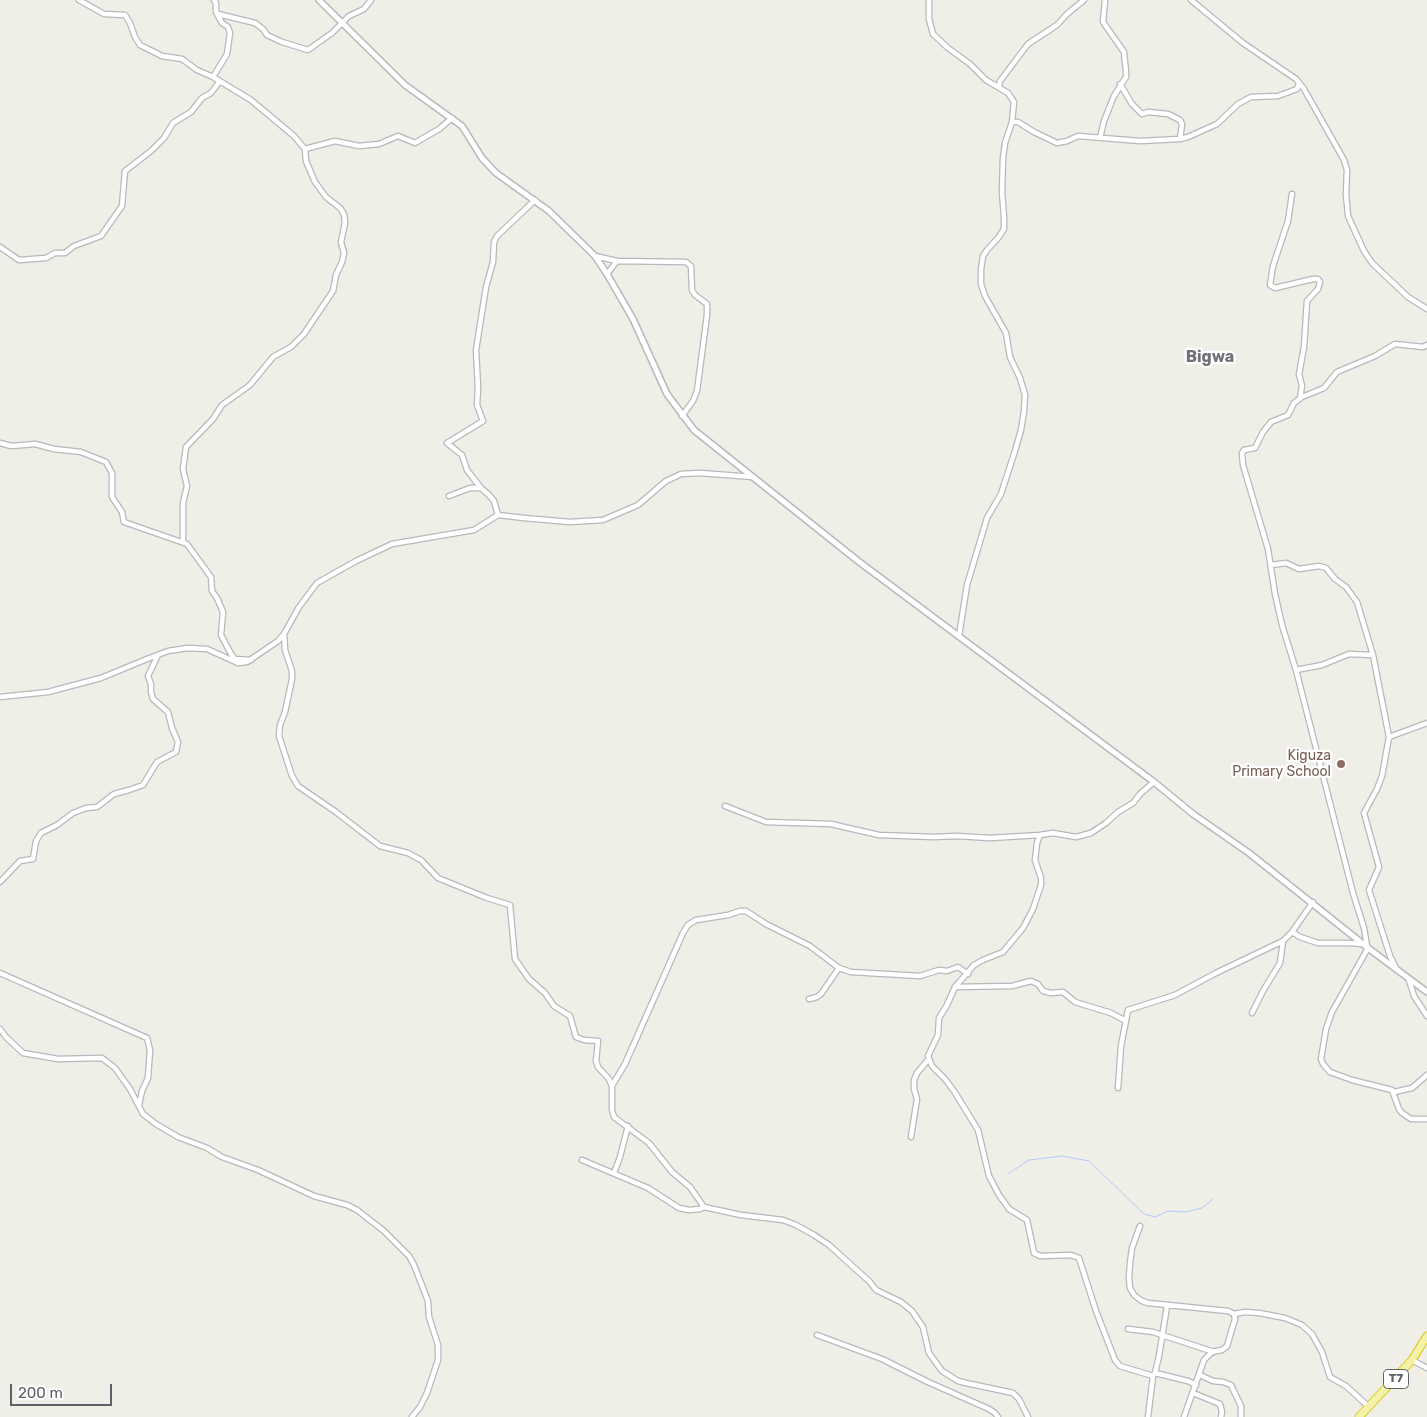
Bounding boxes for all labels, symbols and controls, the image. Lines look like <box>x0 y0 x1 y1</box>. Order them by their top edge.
district label: Bigwa <box>1186 347 1234 367</box>
place label: Kiguza Primary School <box>1232 748 1331 780</box>
marker: Kiguza Primary School <box>1335 758 1347 770</box>
road number: T7 <box>1384 1370 1408 1388</box>
scale bar <box>12 1374 115 1406</box>
text: 200 m <box>18 1384 63 1402</box>

